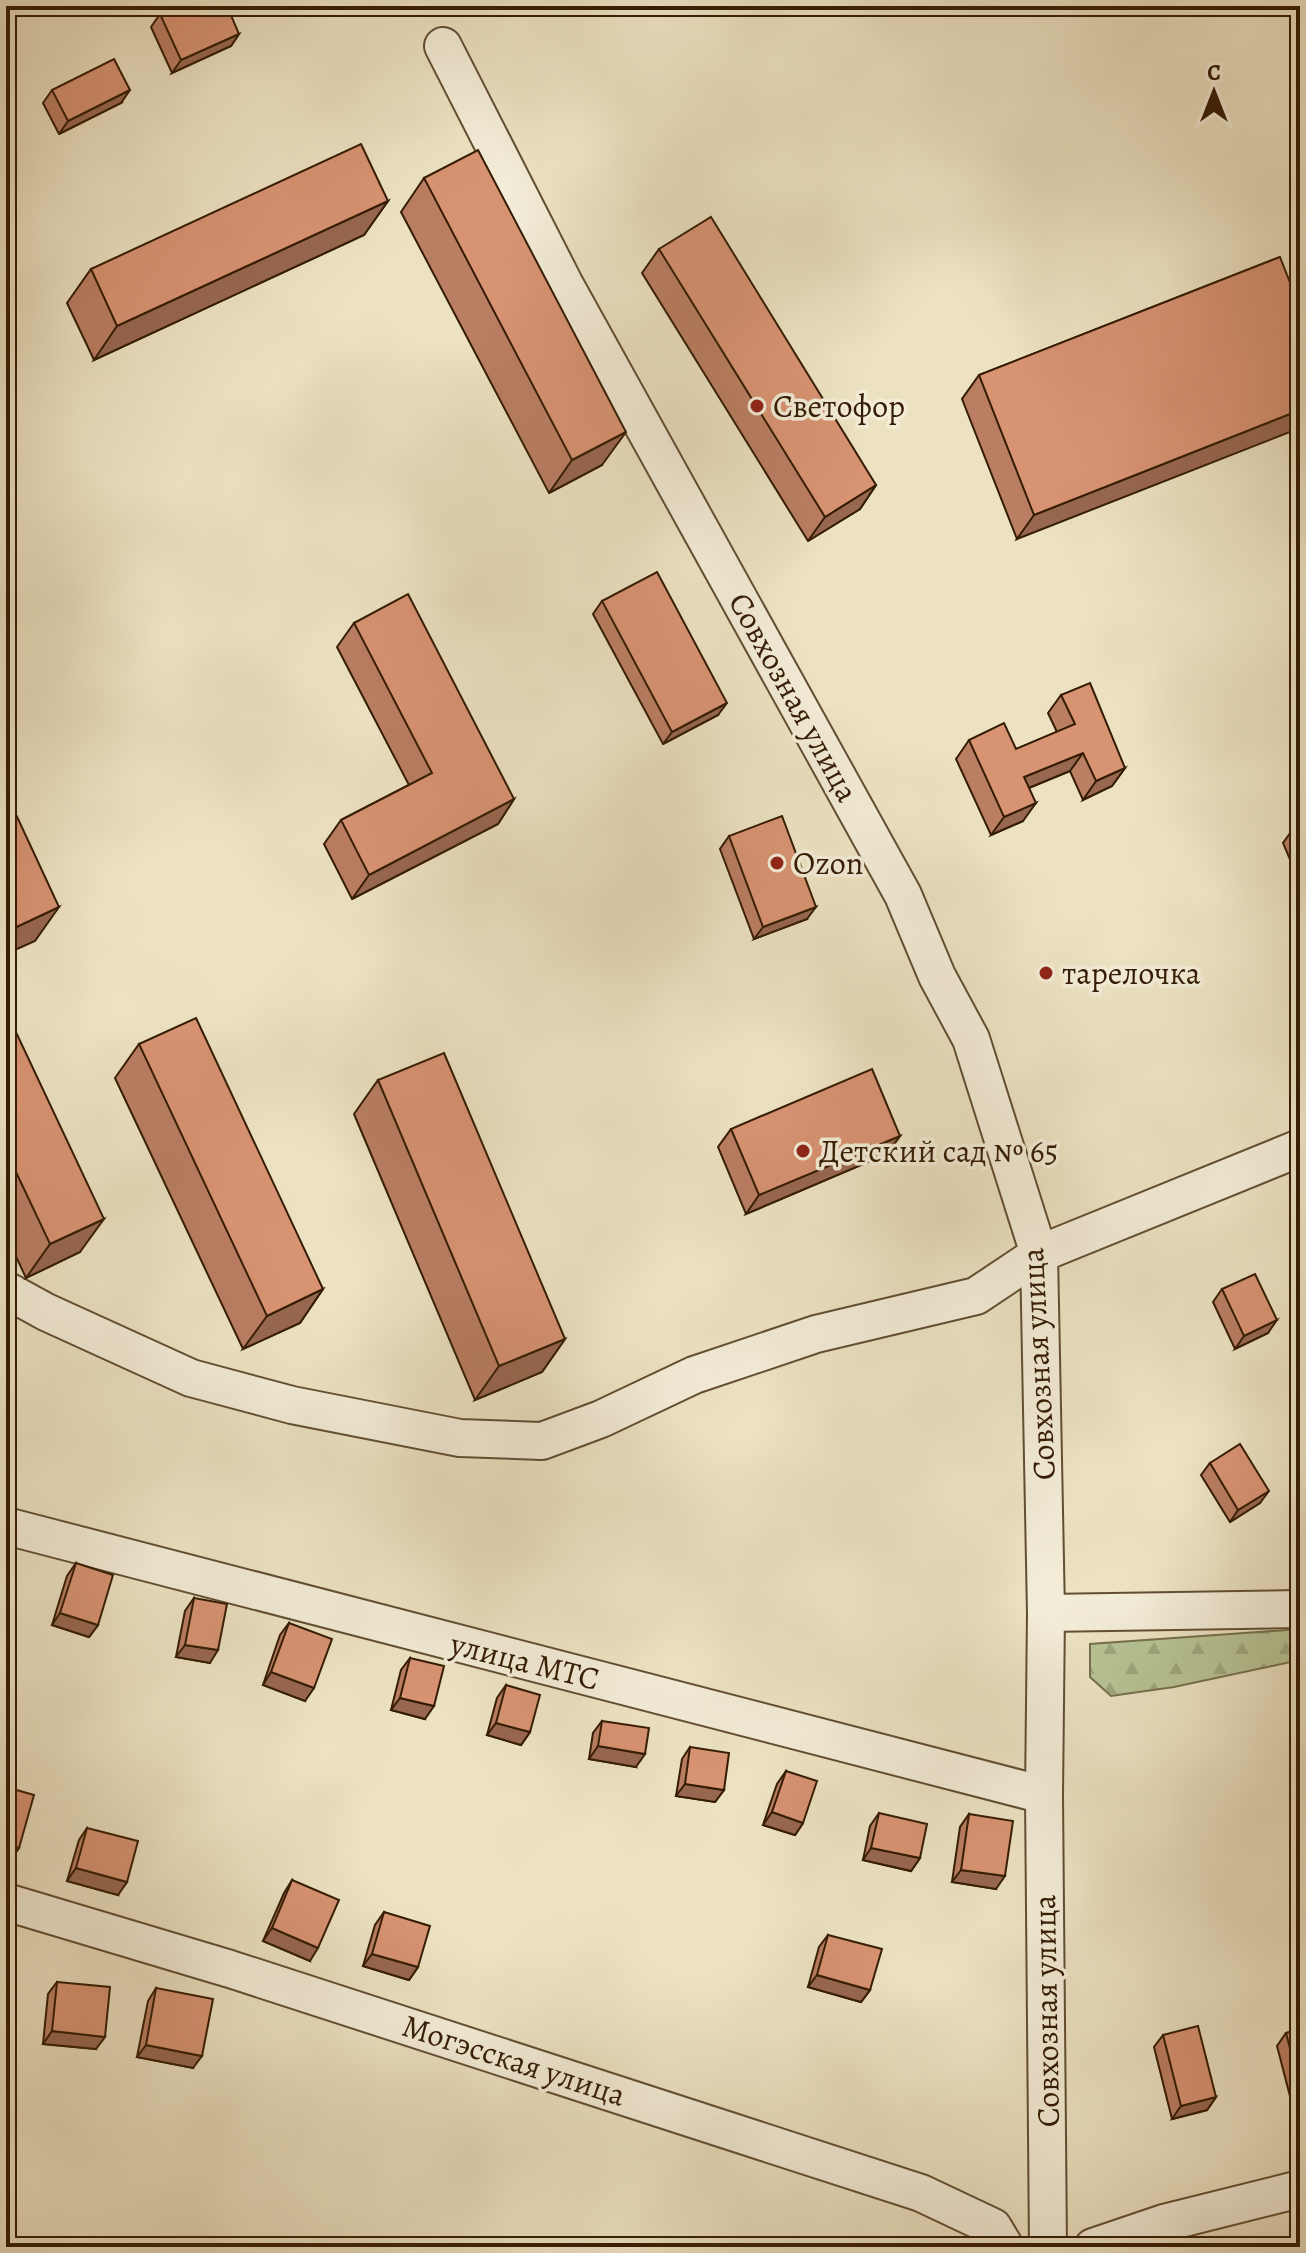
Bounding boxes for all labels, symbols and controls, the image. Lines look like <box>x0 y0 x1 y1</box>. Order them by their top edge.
north arrow <box>1174 52 1254 132</box>
text: С <box>1207 58 1221 88</box>
place label: Светофор <box>773 384 905 428</box>
marker: Светофор <box>748 397 766 415</box>
street label: Совхозная улица <box>718 585 870 810</box>
place label: Ozon <box>793 841 863 885</box>
marker: Ozon <box>768 854 786 872</box>
place label: тарелочка <box>1062 951 1201 995</box>
marker: тарелочка <box>1037 964 1055 982</box>
place label: Детский сад № 65 <box>819 1129 1058 1173</box>
marker: Детский сад № 65 <box>794 1142 812 1160</box>
street label: Совхозная улица <box>1010 1246 1066 1481</box>
street label: улица МТС <box>445 1621 604 1701</box>
street label: Совхозная улица <box>1022 1894 1070 2128</box>
street label: Могэсская улица <box>397 2003 631 2117</box>

